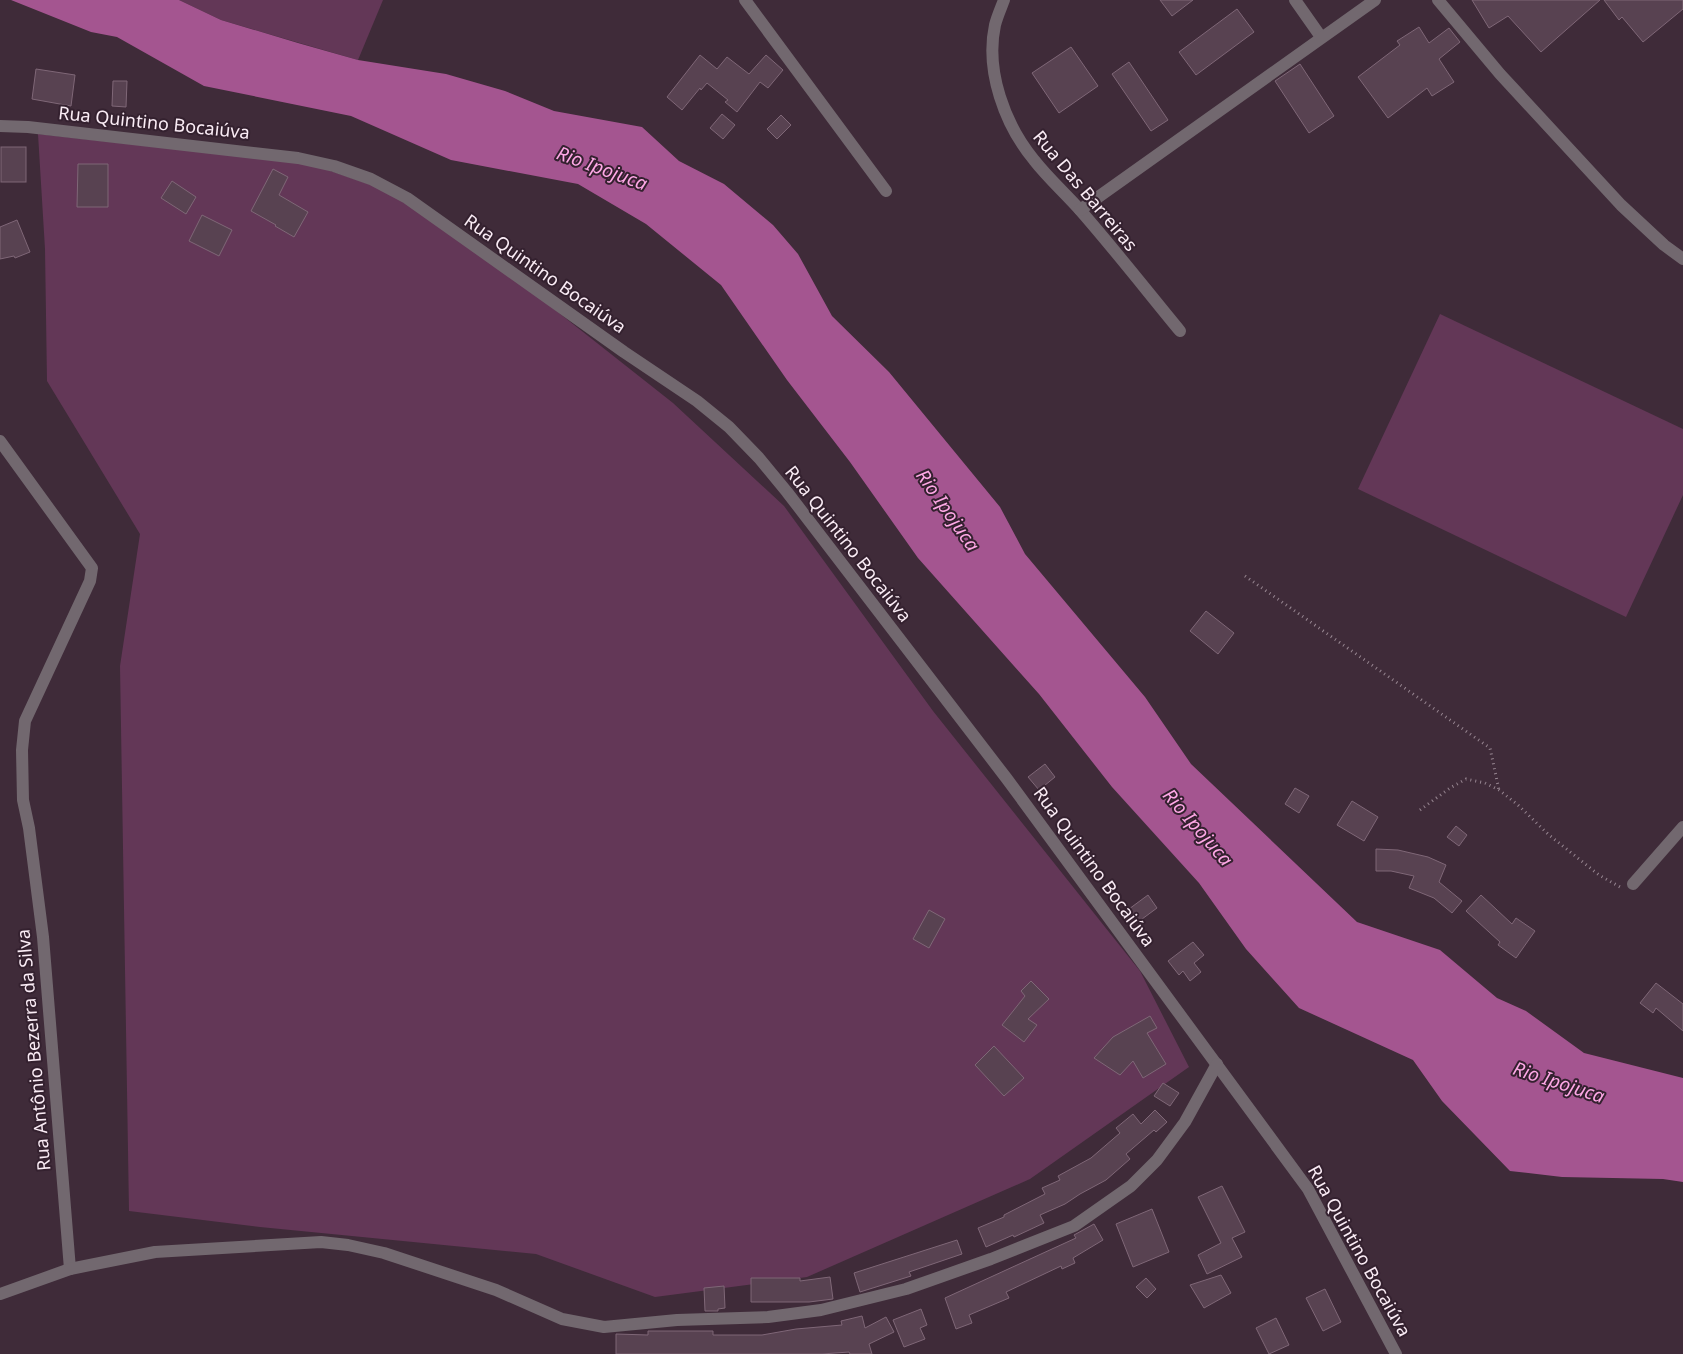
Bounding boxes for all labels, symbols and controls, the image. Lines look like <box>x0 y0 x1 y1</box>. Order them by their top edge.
street label: Rua Quintino Bocaiúva <box>57 100 251 144</box>
street label: Rua Das Barreiras <box>1028 125 1143 256</box>
water label: Rio Ipojuca <box>553 140 651 196</box>
street label: Rua Quintino Bocaiúva <box>460 208 631 338</box>
street label: Rua Quintino Bocaiúva <box>780 460 917 627</box>
water label: Rio Ipojuca <box>910 464 986 556</box>
street label: Rua Quintino Bocaiúva <box>1029 782 1161 951</box>
water label: Rio Ipojuca <box>1157 783 1239 871</box>
street label: Rua Antônio Bezerra da Silva <box>10 928 56 1172</box>
water label: Rio Ipojuca <box>1510 1055 1608 1109</box>
street label: Rua Quintino Bocaiúva <box>1303 1161 1417 1340</box>

